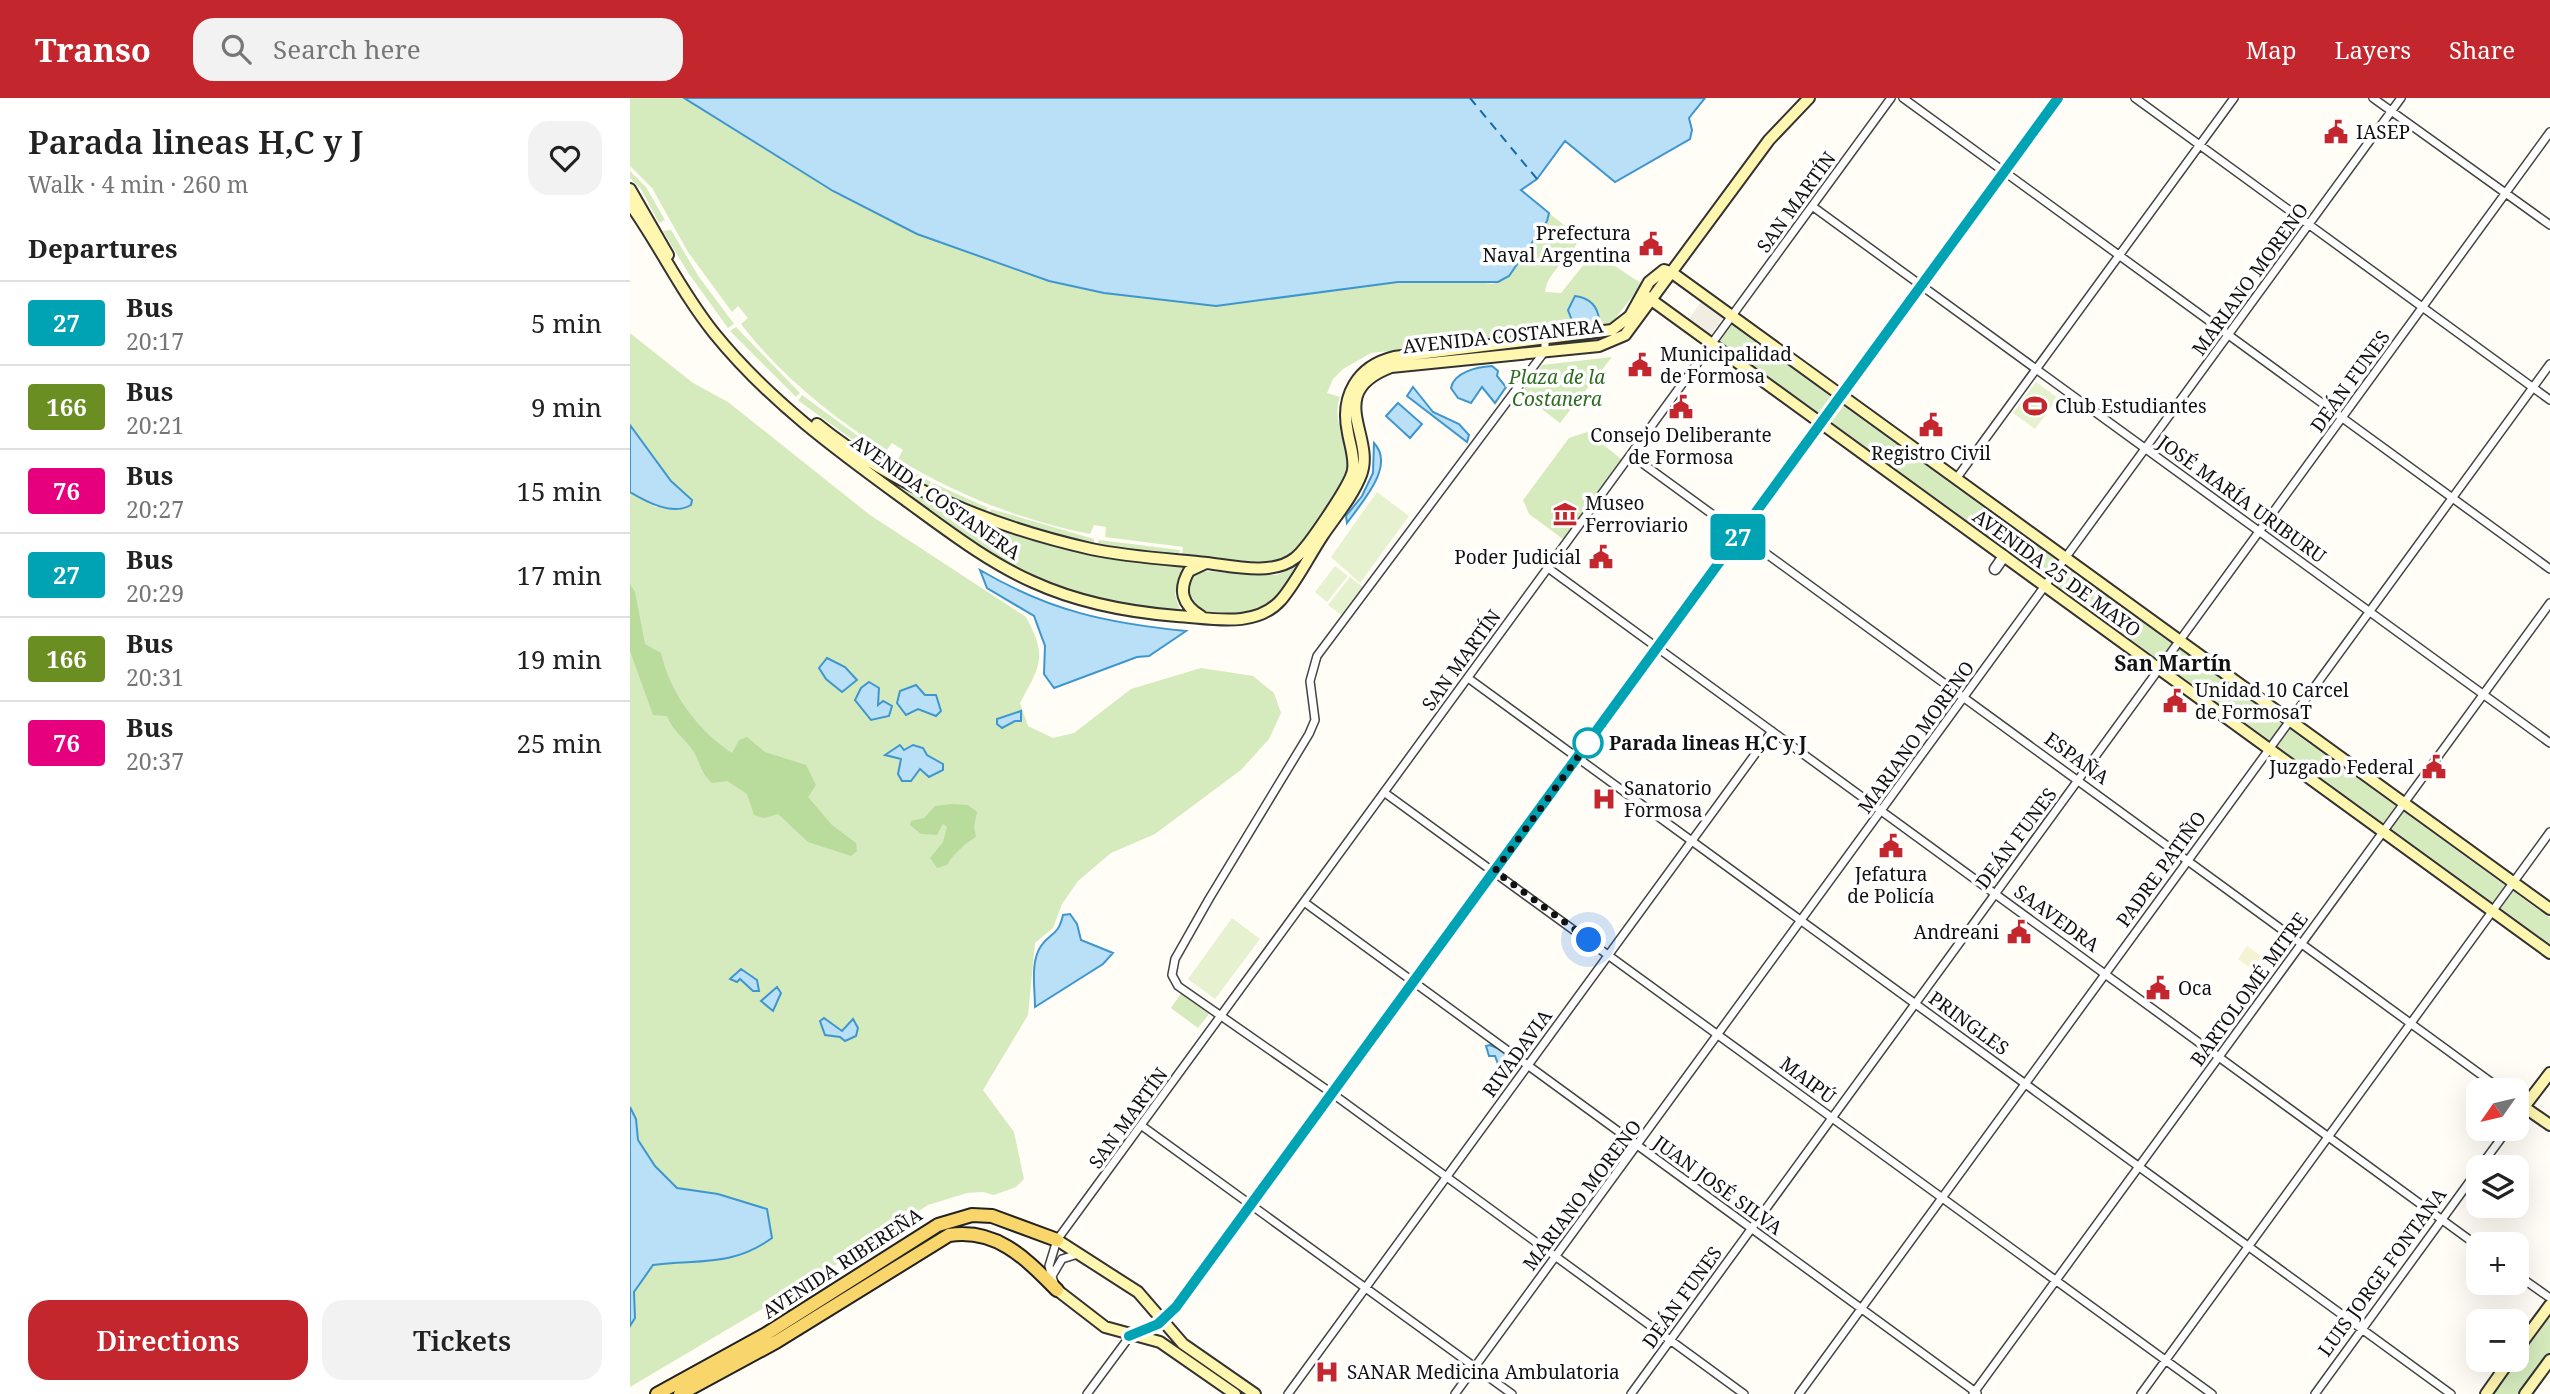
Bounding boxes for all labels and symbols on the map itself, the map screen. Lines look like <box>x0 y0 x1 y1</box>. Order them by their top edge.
public building icon: IASEP <box>2322 118 2350 146</box>
place label: IASEP <box>2356 119 2410 145</box>
street label: SAN MARTÍN <box>1750 146 1842 258</box>
street label: MARIANO MORENO <box>2186 198 2314 360</box>
place label: Prefectura Naval Argentina <box>1483 220 1631 268</box>
public building icon: Prefectura Naval Argentina <box>1637 230 1665 258</box>
street label: AVENIDA COSTANERA <box>1401 312 1605 359</box>
street label: DEÁN FUNES <box>2304 325 2396 437</box>
place label: Municipalidad de Formosa <box>1660 341 1792 389</box>
public building icon: Municipalidad de Formosa <box>1626 351 1654 379</box>
park label: Plaza de la Costanera <box>1508 364 1605 412</box>
sports icon: Club Estudiantes <box>2021 392 2049 420</box>
public building icon: Consejo Deliberante de Formosa <box>1667 393 1695 421</box>
place label: Club Estudiantes <box>2055 393 2207 419</box>
public building icon: Registro Civil <box>1917 411 1945 439</box>
place label: Consejo Deliberante de Formosa <box>1590 422 1772 470</box>
street label: AVENIDA COSTANERA <box>846 429 1027 566</box>
street label: JOSÉ MARÍA URIBURU <box>2152 429 2332 569</box>
place label: Registro Civil <box>1871 440 1991 466</box>
place label: Museo Ferroviario <box>1585 490 1688 538</box>
museum icon: Museo Ferroviario <box>1551 500 1579 528</box>
street label: AVENIDA 25 DE MAYO <box>1968 503 2146 643</box>
line badge: 27 <box>1706 514 1770 560</box>
public building icon: Poder Judicial <box>1587 543 1615 571</box>
place label: Poder Judicial <box>1454 544 1581 570</box>
street label: SAN MARTÍN <box>1415 604 1507 716</box>
district label: San Martín <box>2114 649 2232 677</box>
street label: MARIANO MORENO <box>1852 656 1980 818</box>
place label: Unidad 10 Carcel de FormosaT <box>2195 677 2349 725</box>
public building icon: Unidad 10 Carcel de FormosaT <box>2161 687 2189 715</box>
street label: ESPAÑA <box>2039 726 2115 791</box>
marker: Parada lineas H,C y J <box>1573 728 1603 758</box>
place label: Parada lineas H,C y J <box>1609 730 1807 756</box>
public building icon: Juzgado Federal <box>2420 753 2448 781</box>
place label: Juzgado Federal <box>2268 754 2414 780</box>
place label: Sanatorio Formosa <box>1624 775 1712 823</box>
street label: DEÁN FUNES <box>1970 782 2062 894</box>
hospital icon: Sanatorio Formosa <box>1590 785 1618 813</box>
street label: PADRE PATIÑO <box>2110 806 2212 932</box>
public building icon: Jefatura de Policía <box>1877 832 1905 860</box>
place label: Jefatura de Policía <box>1847 861 1935 909</box>
street label: SAAVEDRA <box>2009 878 2105 958</box>
street label: BARTOLOMÉ MITRE <box>2184 907 2314 1071</box>
public building icon: Andreani <box>2005 918 2033 946</box>
place label: Andreani <box>1914 919 1999 945</box>
your location <box>1571 922 1606 957</box>
public building icon: Oca <box>2144 974 2172 1002</box>
place label: Oca <box>2178 975 2212 1001</box>
street label: PRINGLES <box>1924 985 2014 1061</box>
street label: RIVADAVIA <box>1476 1003 1558 1102</box>
street label: MAIPÚ <box>1775 1051 1841 1110</box>
street label: SAN MARTÍN <box>1082 1062 1174 1174</box>
north arrow <box>2466 1078 2529 1141</box>
street label: MARIANO MORENO <box>1517 1114 1647 1276</box>
street label: JUAN JOSÉ SILVA <box>1647 1129 1788 1241</box>
street label: LUIS JORGE FONTANA <box>2312 1182 2452 1362</box>
street label: AVENIDA RIBEREÑA <box>757 1201 927 1324</box>
street label: DEÁN FUNES <box>1636 1241 1728 1353</box>
hospital icon: SANAR Medicina Ambulatoria <box>1313 1358 1341 1386</box>
place label: SANAR Medicina Ambulatoria <box>1347 1359 1620 1385</box>

